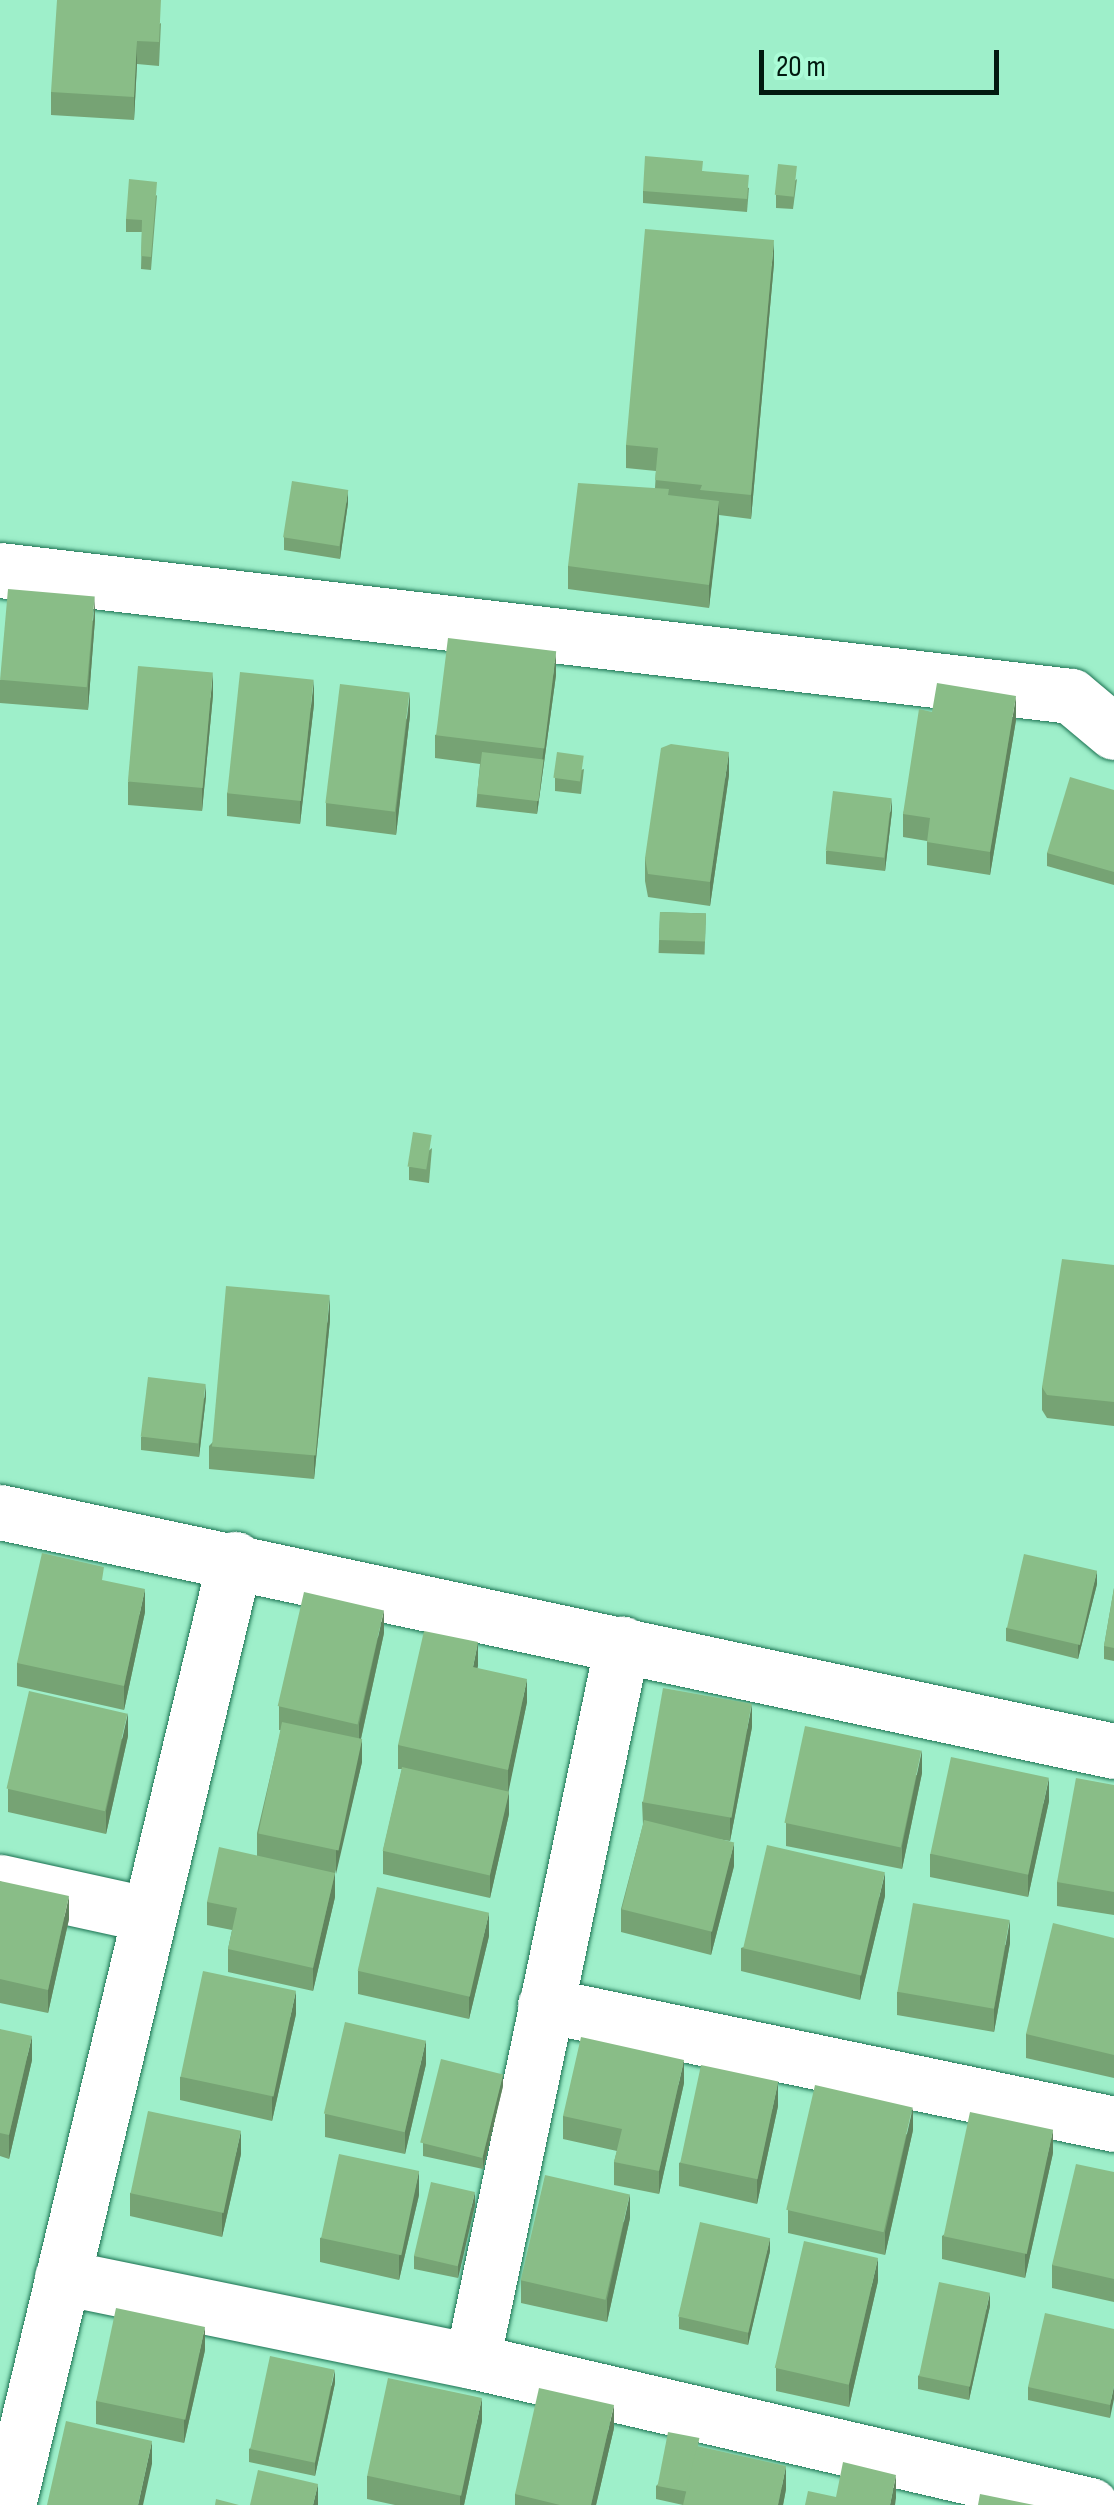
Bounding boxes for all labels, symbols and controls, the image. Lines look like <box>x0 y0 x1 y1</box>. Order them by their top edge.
scale bar <box>764 30 1004 92</box>
text: 20 m <box>776 49 826 85</box>

